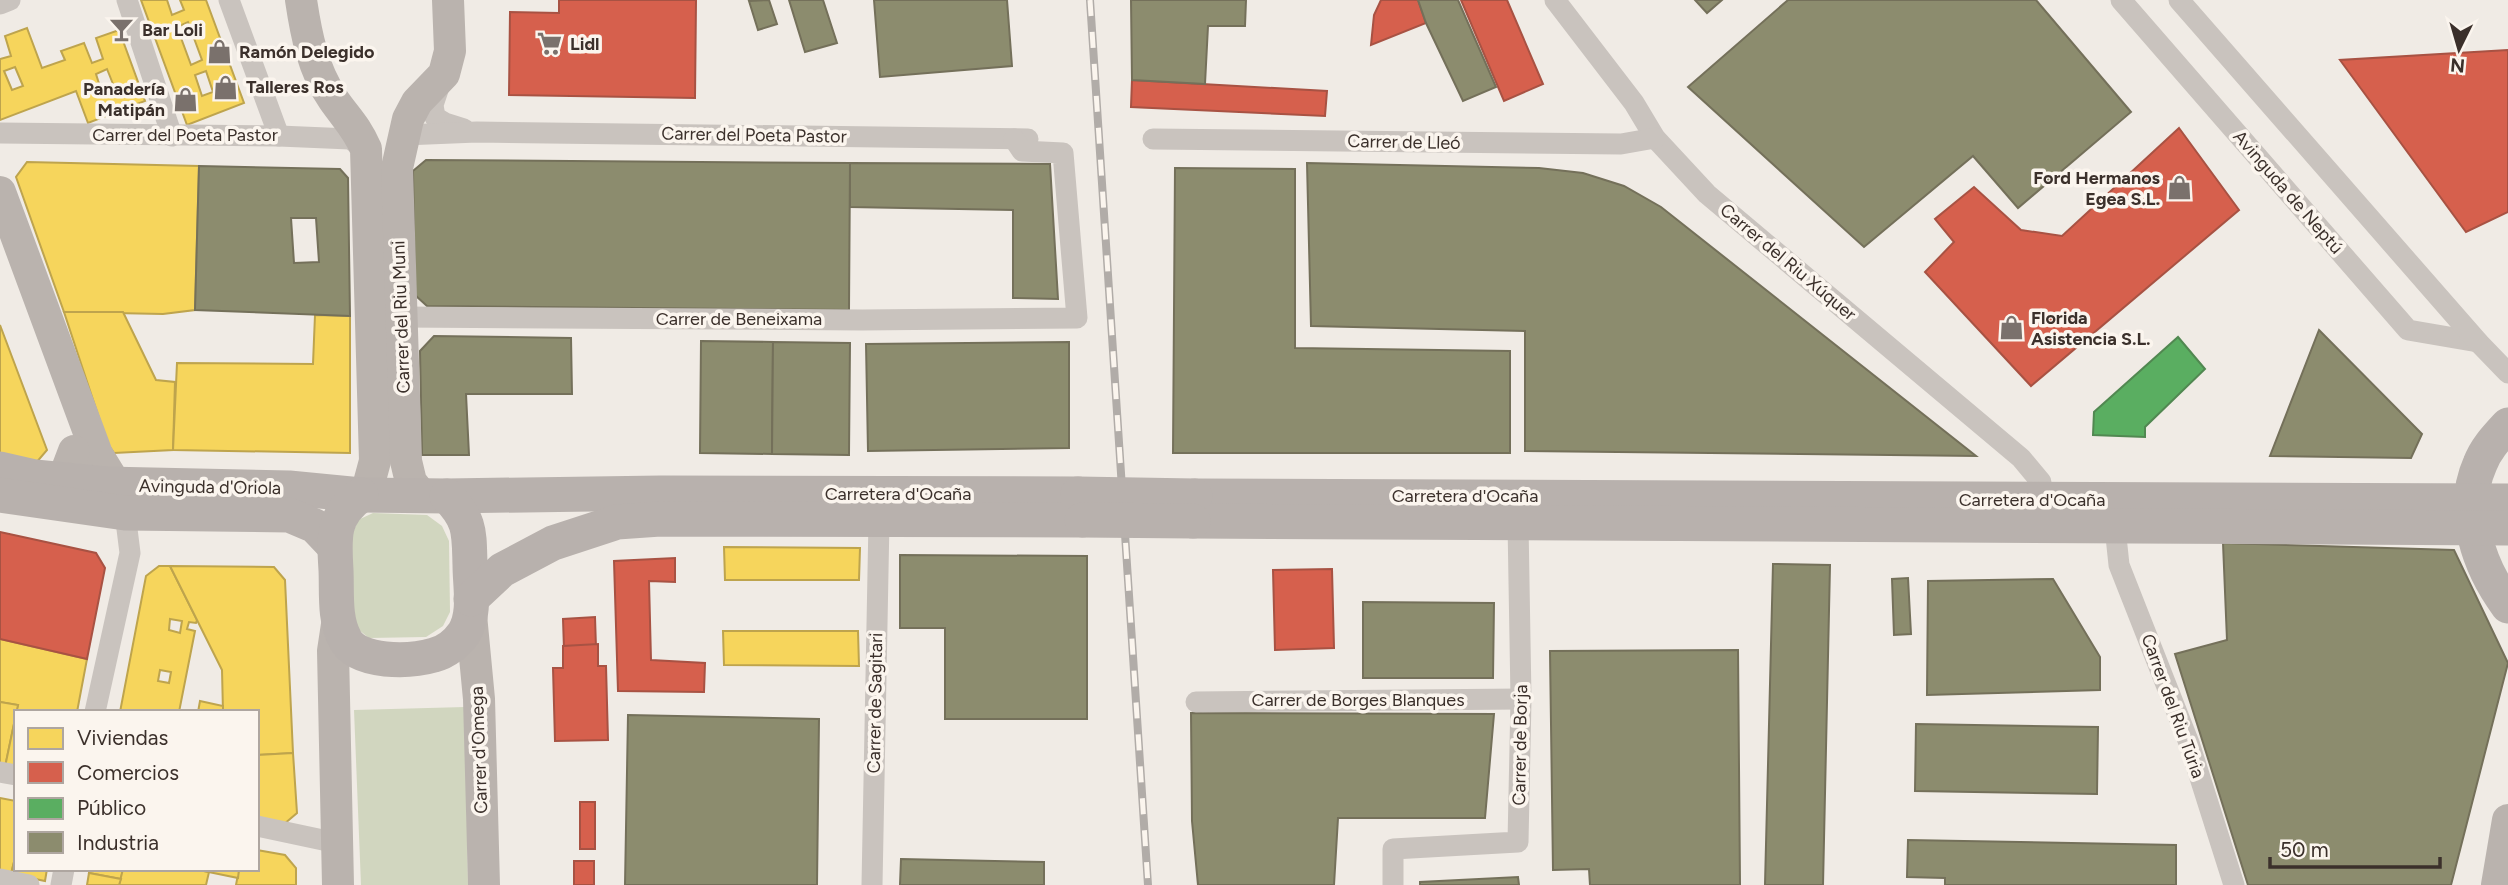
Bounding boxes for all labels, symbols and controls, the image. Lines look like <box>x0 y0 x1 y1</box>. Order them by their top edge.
north arrow <box>2424 14 2494 84</box>
bar icon: Bar Loli <box>108 16 136 44</box>
place label: Bar Loli <box>142 19 203 41</box>
supermarket icon: Lidl <box>536 30 564 58</box>
place label: Lidl <box>570 33 600 55</box>
shop icon: Ramón Delegido <box>205 38 233 66</box>
place label: Ramón Delegido <box>239 41 375 63</box>
text: N <box>2449 53 2466 78</box>
shop icon: Talleres Ros <box>212 73 240 101</box>
place label: Talleres Ros <box>246 76 344 98</box>
place label: Panadería Matipán <box>83 78 165 121</box>
shop icon: Panadería Matipán <box>171 85 199 113</box>
street label: Carrer del Poeta Pastor <box>661 122 847 148</box>
street label: Carrer del Poeta Pastor <box>92 124 278 146</box>
street label: Avinguda de Neptú <box>2228 126 2348 258</box>
street label: Carrer de Lleó <box>1347 130 1461 154</box>
place label: Ford Hermanos Egea S.L. <box>2033 167 2161 210</box>
shop icon: Ford Hermanos Egea S.L. <box>2166 174 2194 202</box>
street label: Carrer del Riu Xúquer <box>1715 199 1861 325</box>
street label: Carrer del Riu Muni <box>387 240 415 394</box>
place label: Florida Asistencia S.L. <box>2031 307 2151 350</box>
street label: Carrer de Beneixama <box>656 308 822 330</box>
shop icon: Florida Asistencia S.L. <box>1997 314 2025 342</box>
street label: Avinguda d'Oriola <box>139 475 281 499</box>
street label: Carretera d'Ocaña <box>825 483 971 505</box>
street label: Carretera d'Ocaña <box>1392 485 1538 507</box>
street label: Carretera d'Ocaña <box>1959 489 2105 511</box>
street label: Carrer del Riu Túria <box>2137 631 2209 781</box>
street label: Carrer de Sagitari <box>863 632 887 774</box>
street label: Carrer de Borja <box>1508 684 1532 806</box>
street label: Carrer d'Omega <box>466 686 492 814</box>
street label: Carrer de Borges Blanques <box>1251 689 1465 711</box>
legend <box>14 710 259 871</box>
text: Viviendas <box>77 725 168 750</box>
text: Comercios <box>77 760 179 785</box>
text: Público <box>77 795 146 820</box>
scale bar <box>2270 826 2440 870</box>
text: Industria <box>77 830 159 855</box>
text: 50 m <box>2280 837 2329 862</box>

